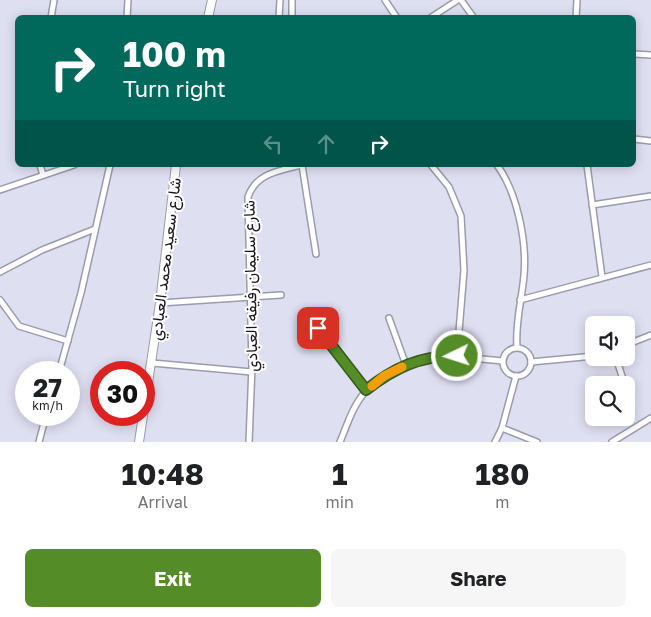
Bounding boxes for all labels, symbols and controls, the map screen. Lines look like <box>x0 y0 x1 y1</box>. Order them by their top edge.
text: 100 m <box>123 33 226 75</box>
icon: right <box>40 35 105 100</box>
text: Turn right <box>123 75 226 102</box>
icon: left <box>259 130 287 158</box>
icon: ahead <box>312 130 340 158</box>
icon: right <box>365 130 393 158</box>
street label: شارع سعيد محمد العبادي <box>145 177 189 342</box>
street label: شارع سليمان رفيفه العبادي <box>239 200 265 372</box>
pin <box>297 307 339 349</box>
icon: arrive <box>304 314 332 342</box>
map controls <box>585 316 635 426</box>
button: sound <box>585 316 635 366</box>
position arrow <box>430 329 482 381</box>
speed limit sign: 30 <box>90 361 155 426</box>
text: 27 <box>33 372 62 403</box>
button: search <box>585 376 635 426</box>
text: km/h <box>32 398 63 413</box>
text: 10:48 <box>122 456 204 492</box>
text: 1 <box>332 456 347 492</box>
text: 180 <box>475 456 529 492</box>
text: Arrival <box>138 492 188 512</box>
text: min <box>326 492 354 512</box>
text: m <box>495 492 509 512</box>
button: Exit <box>25 549 321 607</box>
button: Share <box>331 549 626 607</box>

